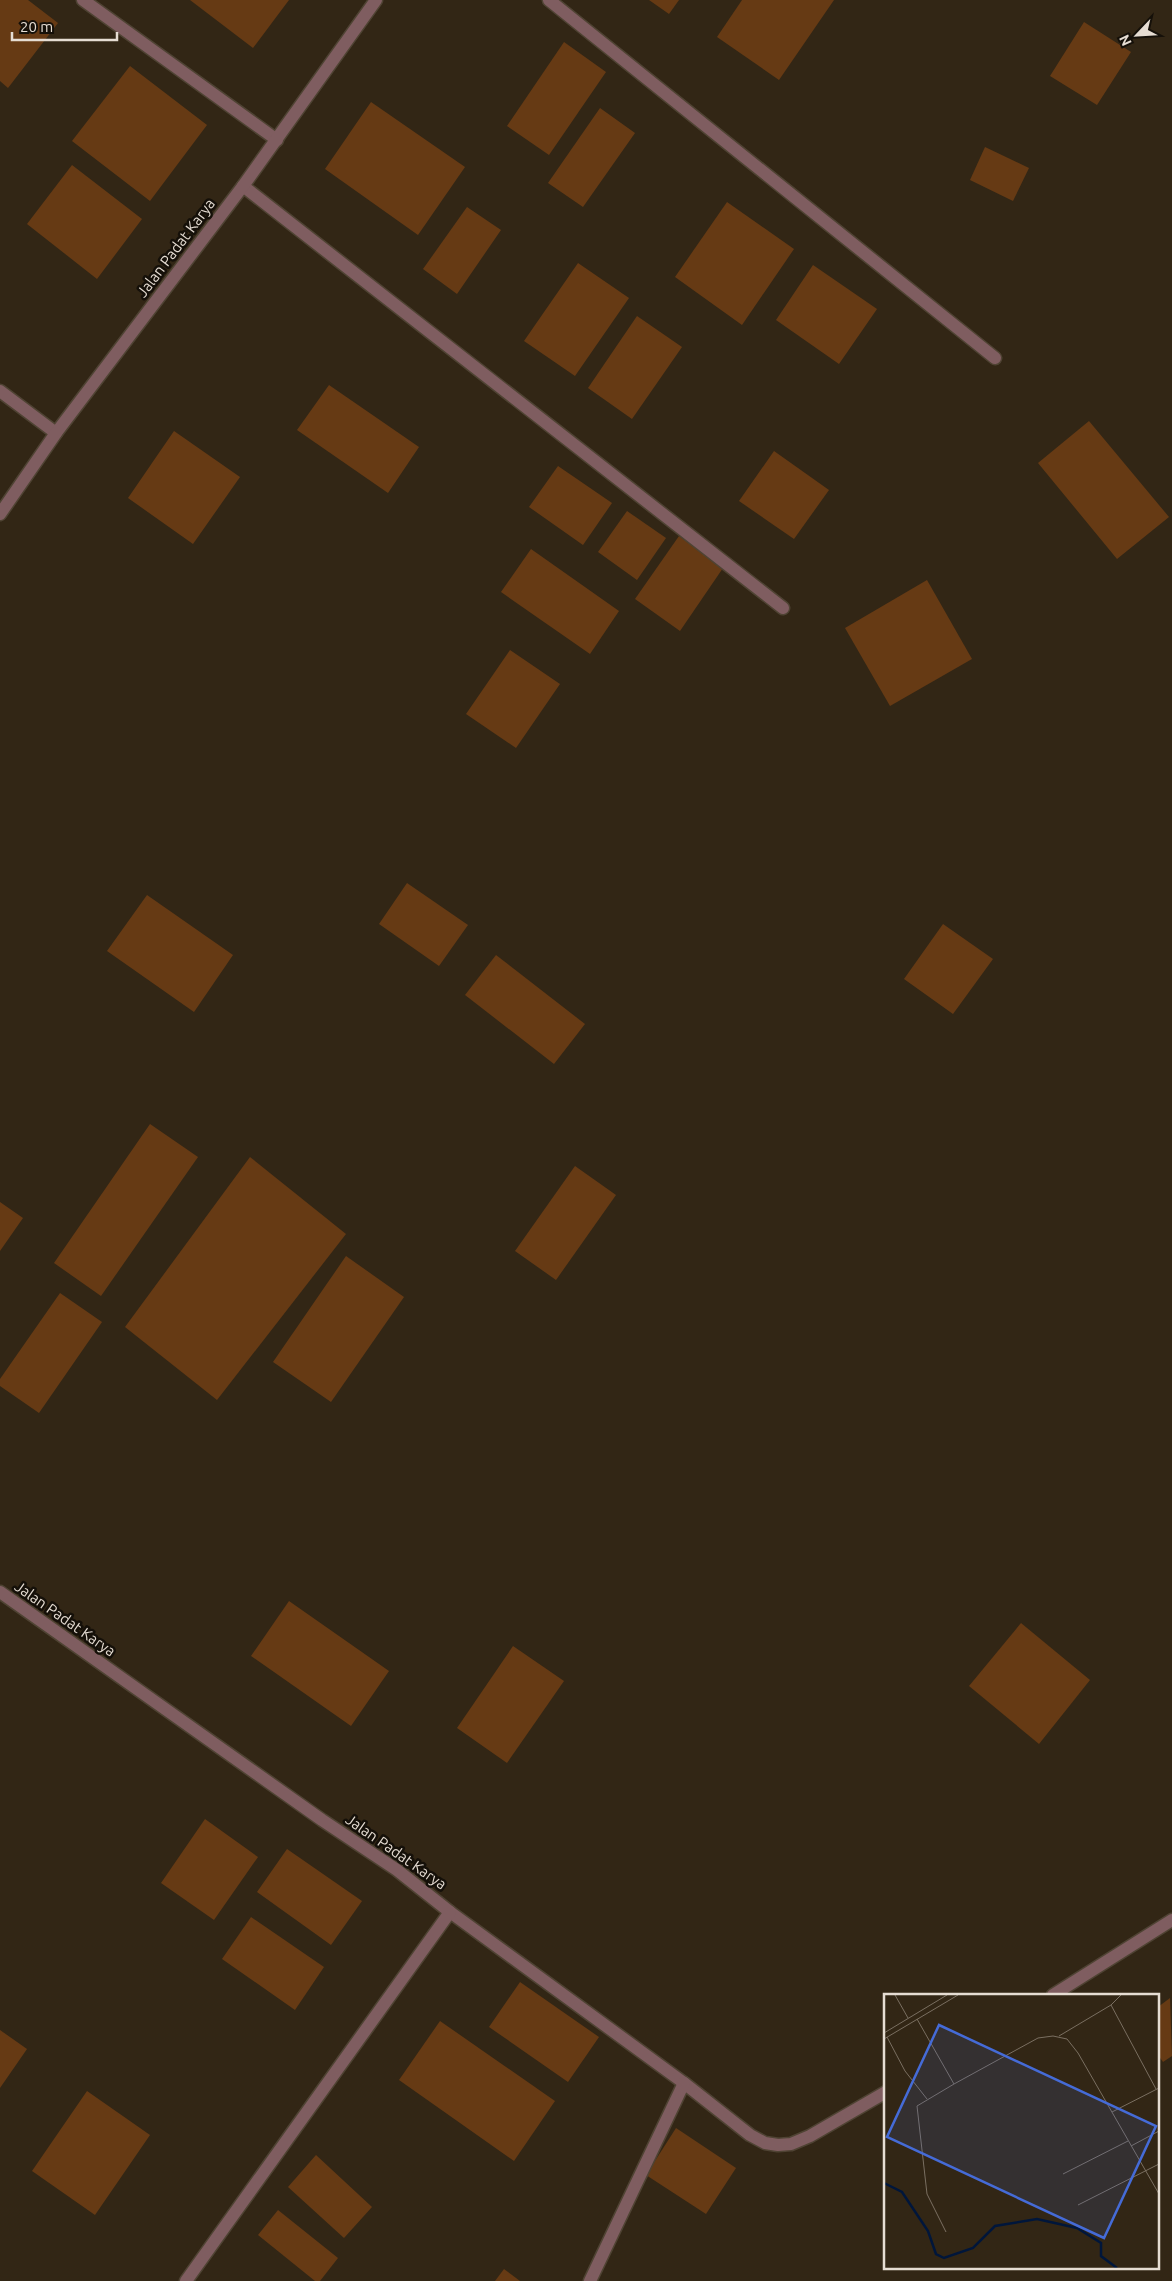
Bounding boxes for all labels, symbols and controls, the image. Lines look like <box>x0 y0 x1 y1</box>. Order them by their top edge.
scale bar <box>12 10 118 42</box>
north arrow <box>1112 10 1162 60</box>
text: 20 m <box>20 18 53 35</box>
text: N <box>1116 32 1135 49</box>
street label: Jalan Padat Karya <box>133 195 218 300</box>
street label: Jalan Padat Karya <box>12 1578 119 1660</box>
street label: Jalan Padat Karya <box>343 1811 450 1893</box>
inset map <box>884 1994 1160 2268</box>

